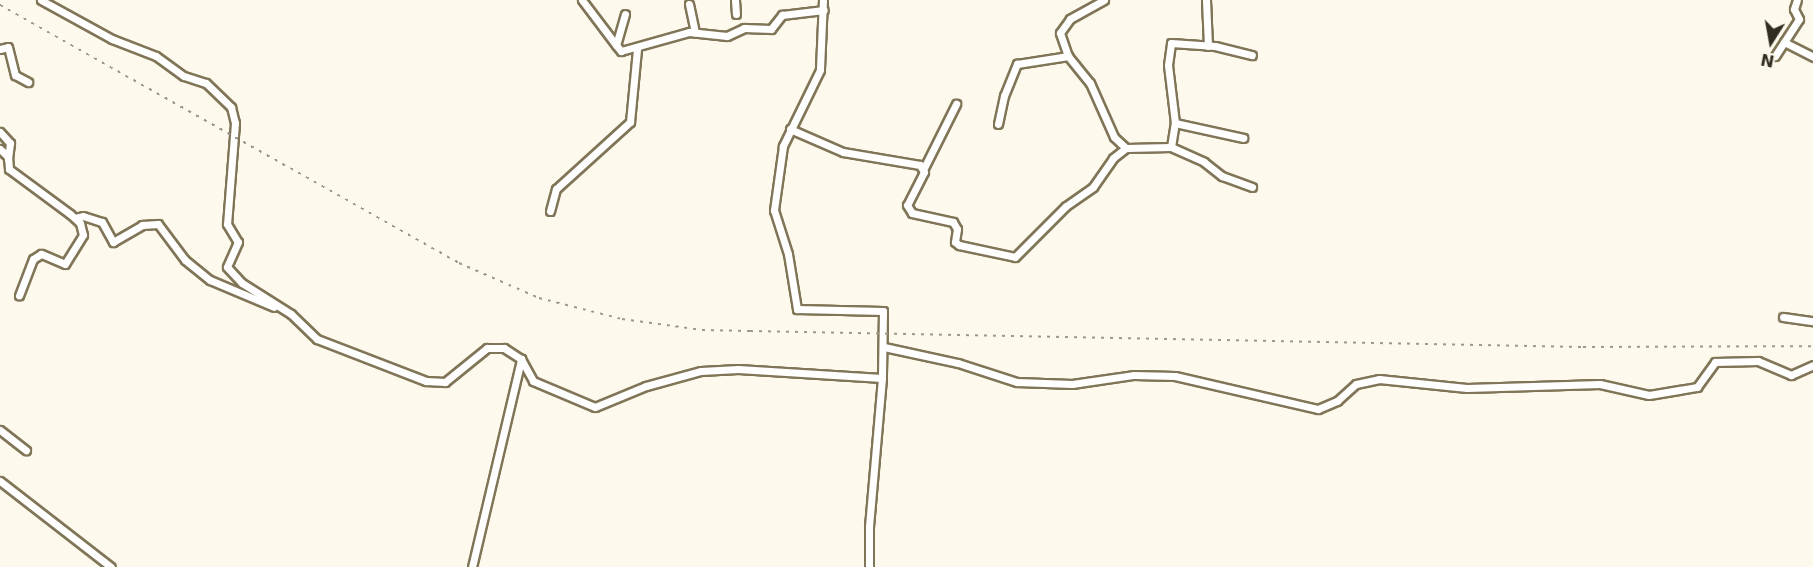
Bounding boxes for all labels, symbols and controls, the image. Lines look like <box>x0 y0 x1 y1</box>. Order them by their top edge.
north arrow <box>1741 12 1801 72</box>
text: N <box>1759 50 1776 71</box>

